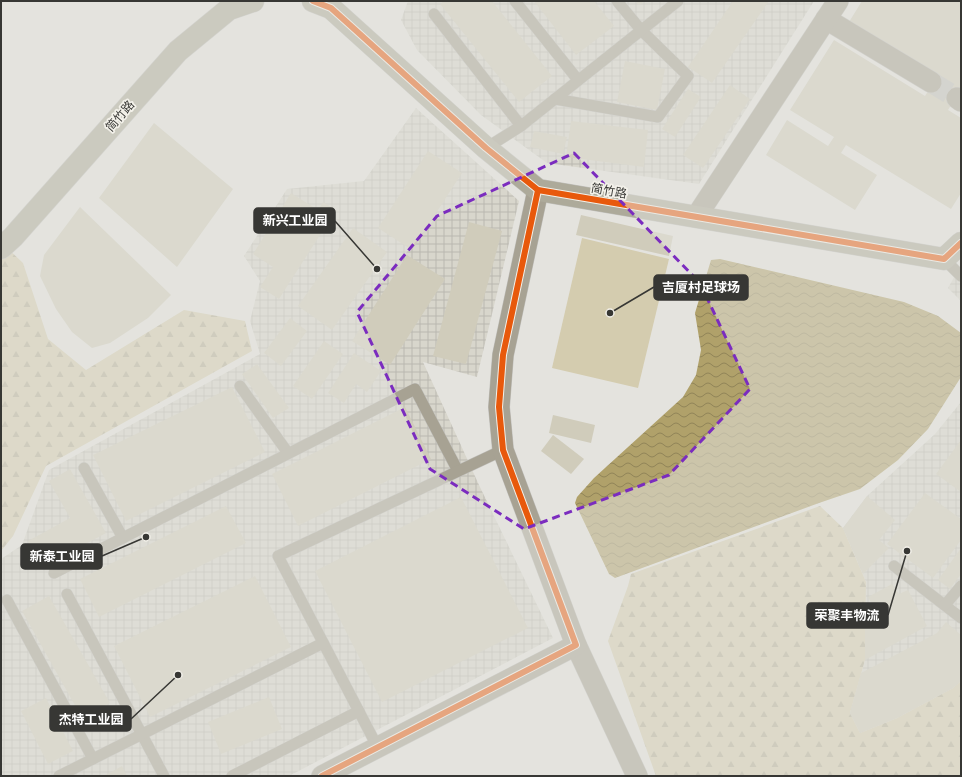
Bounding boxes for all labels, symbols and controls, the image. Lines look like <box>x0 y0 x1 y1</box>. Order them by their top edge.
street label: 简竹路 <box>102 97 138 135</box>
street label: 简竹路 <box>590 180 628 202</box>
callout: 新兴工业园 <box>254 208 335 233</box>
text: 新兴工业园 <box>262 212 328 230</box>
callout: 吉厦村足球场 <box>654 275 748 300</box>
text: 吉厦村足球场 <box>662 279 740 297</box>
callout: 新泰工业园 <box>21 544 102 569</box>
text: 新泰工业园 <box>29 548 95 566</box>
callout: 荣聚丰物流 <box>807 603 888 628</box>
text: 荣聚丰物流 <box>814 607 880 625</box>
callout: 杰特工业园 <box>50 706 131 731</box>
text: 杰特工业园 <box>58 711 124 729</box>

